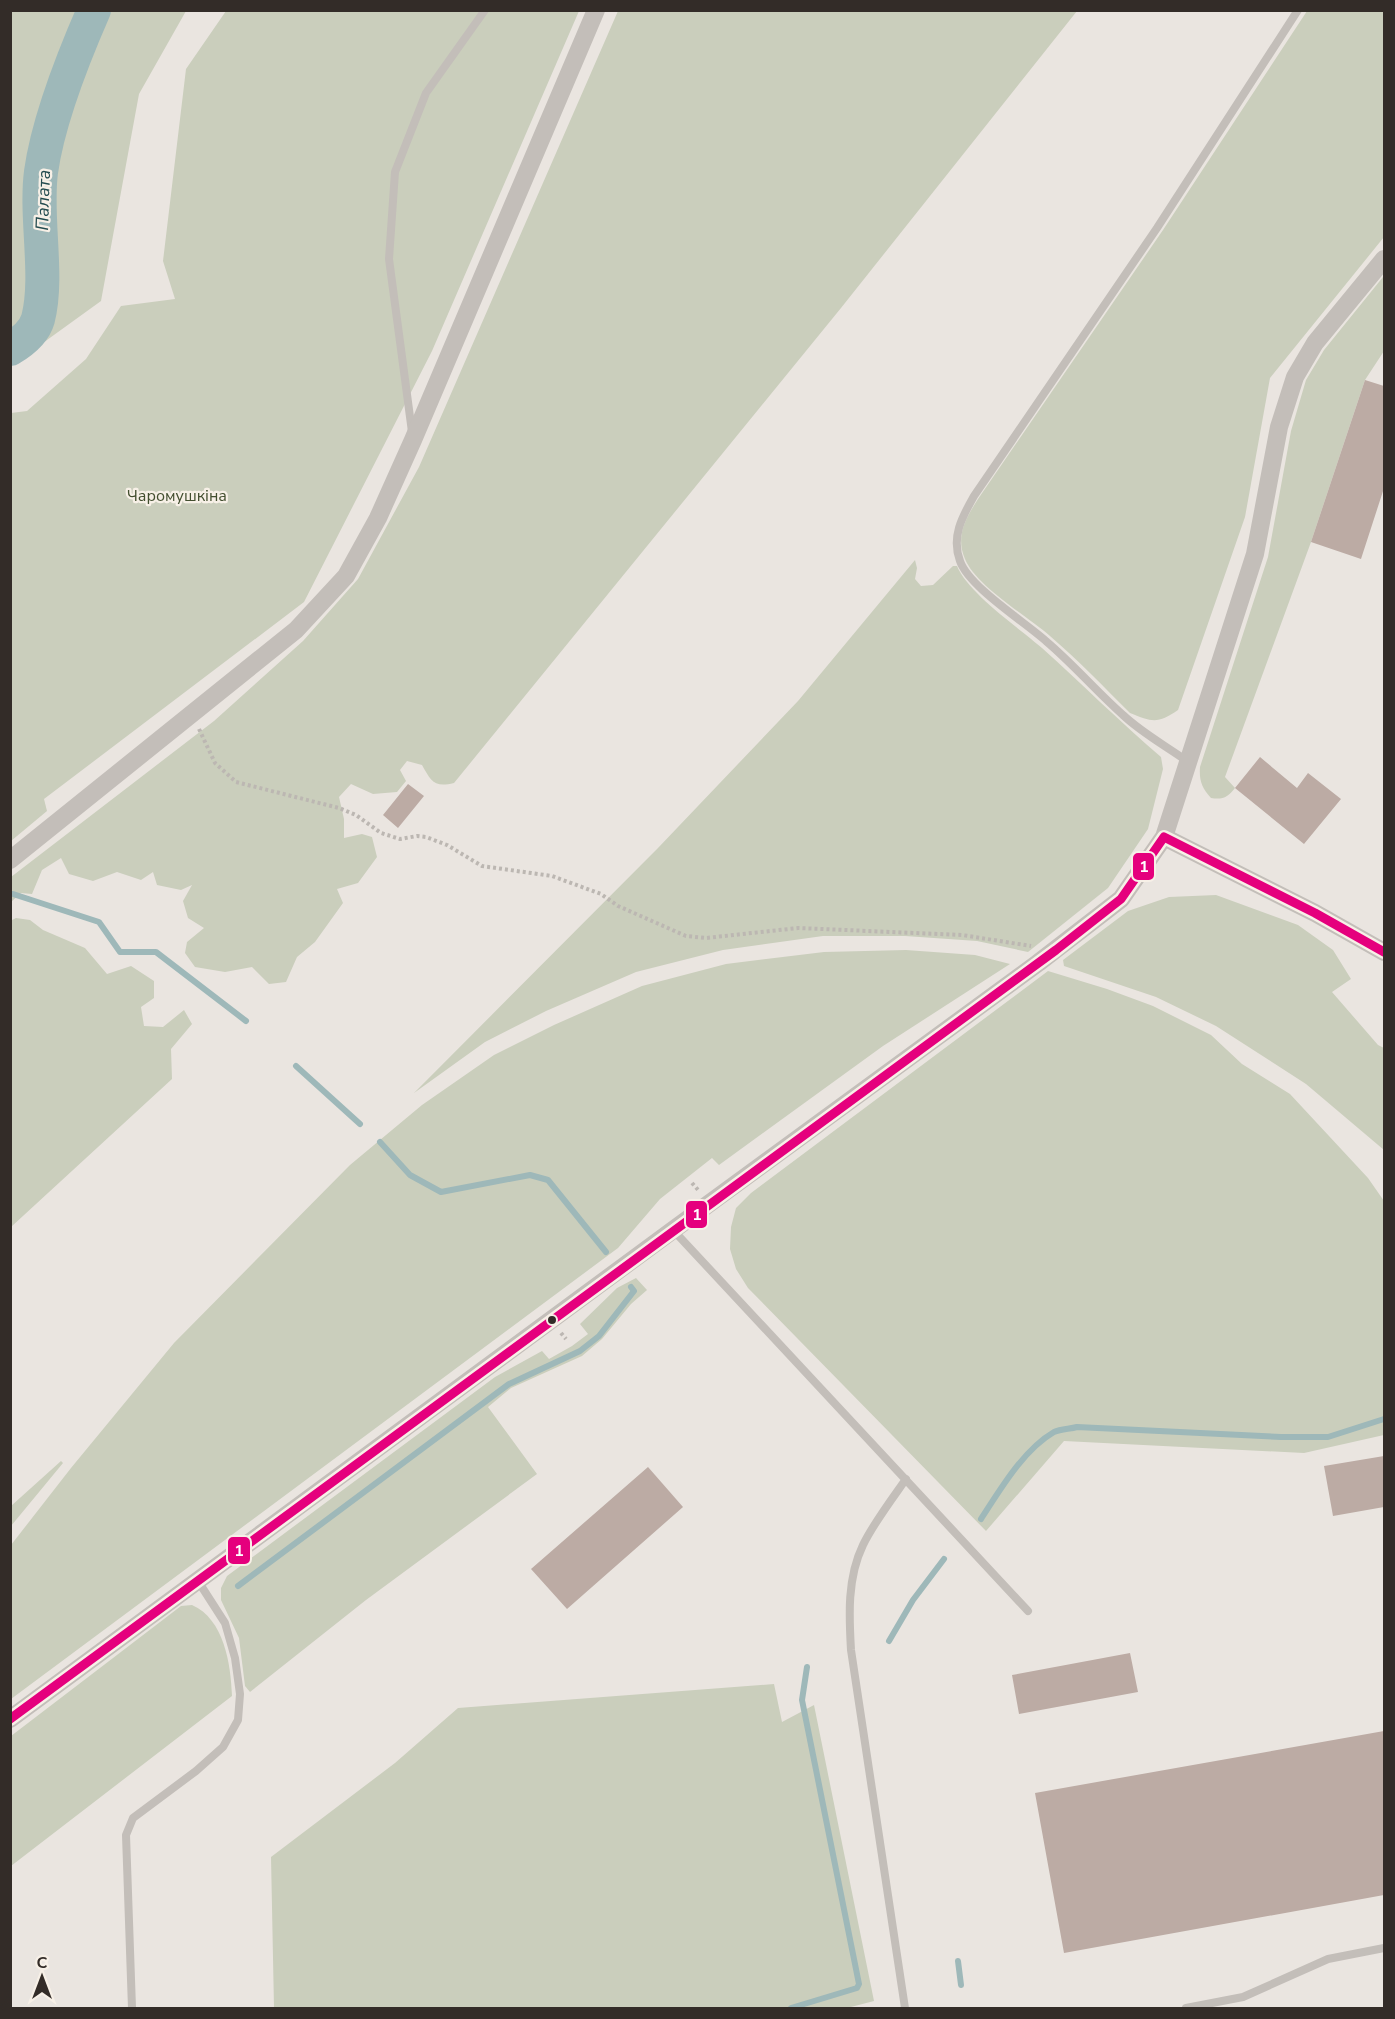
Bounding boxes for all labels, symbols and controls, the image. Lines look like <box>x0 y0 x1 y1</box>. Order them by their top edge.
water label: Палата <box>30 169 56 231</box>
park label: Чаромушкіна <box>127 485 227 507</box>
line badge: 1 <box>1132 852 1155 881</box>
text: 1 <box>1139 856 1149 878</box>
line badge: 1 <box>685 1200 708 1229</box>
text: 1 <box>692 1204 702 1226</box>
unlabelled marker <box>546 1314 558 1326</box>
line badge: 1 <box>227 1536 251 1565</box>
text: 1 <box>234 1540 244 1562</box>
north arrow <box>12 1947 72 2007</box>
text: С <box>37 1952 48 1974</box>

